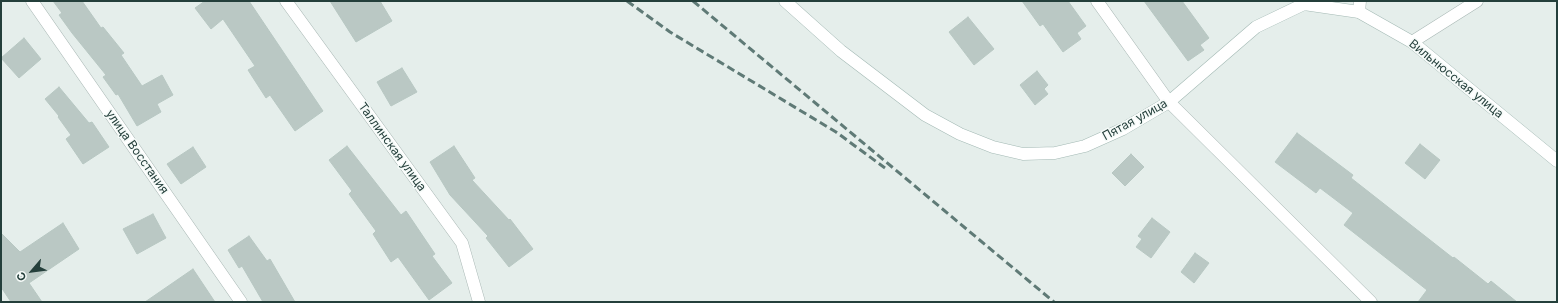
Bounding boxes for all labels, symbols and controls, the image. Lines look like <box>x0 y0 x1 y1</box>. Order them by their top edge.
street label: Вильнюсская улица <box>1406 37 1506 121</box>
street label: Пятая улица <box>1100 96 1170 144</box>
street label: Таллинская улица <box>355 100 429 194</box>
street label: улица Восстания <box>103 107 171 197</box>
north arrow <box>12 251 52 291</box>
text: С <box>13 270 29 284</box>

